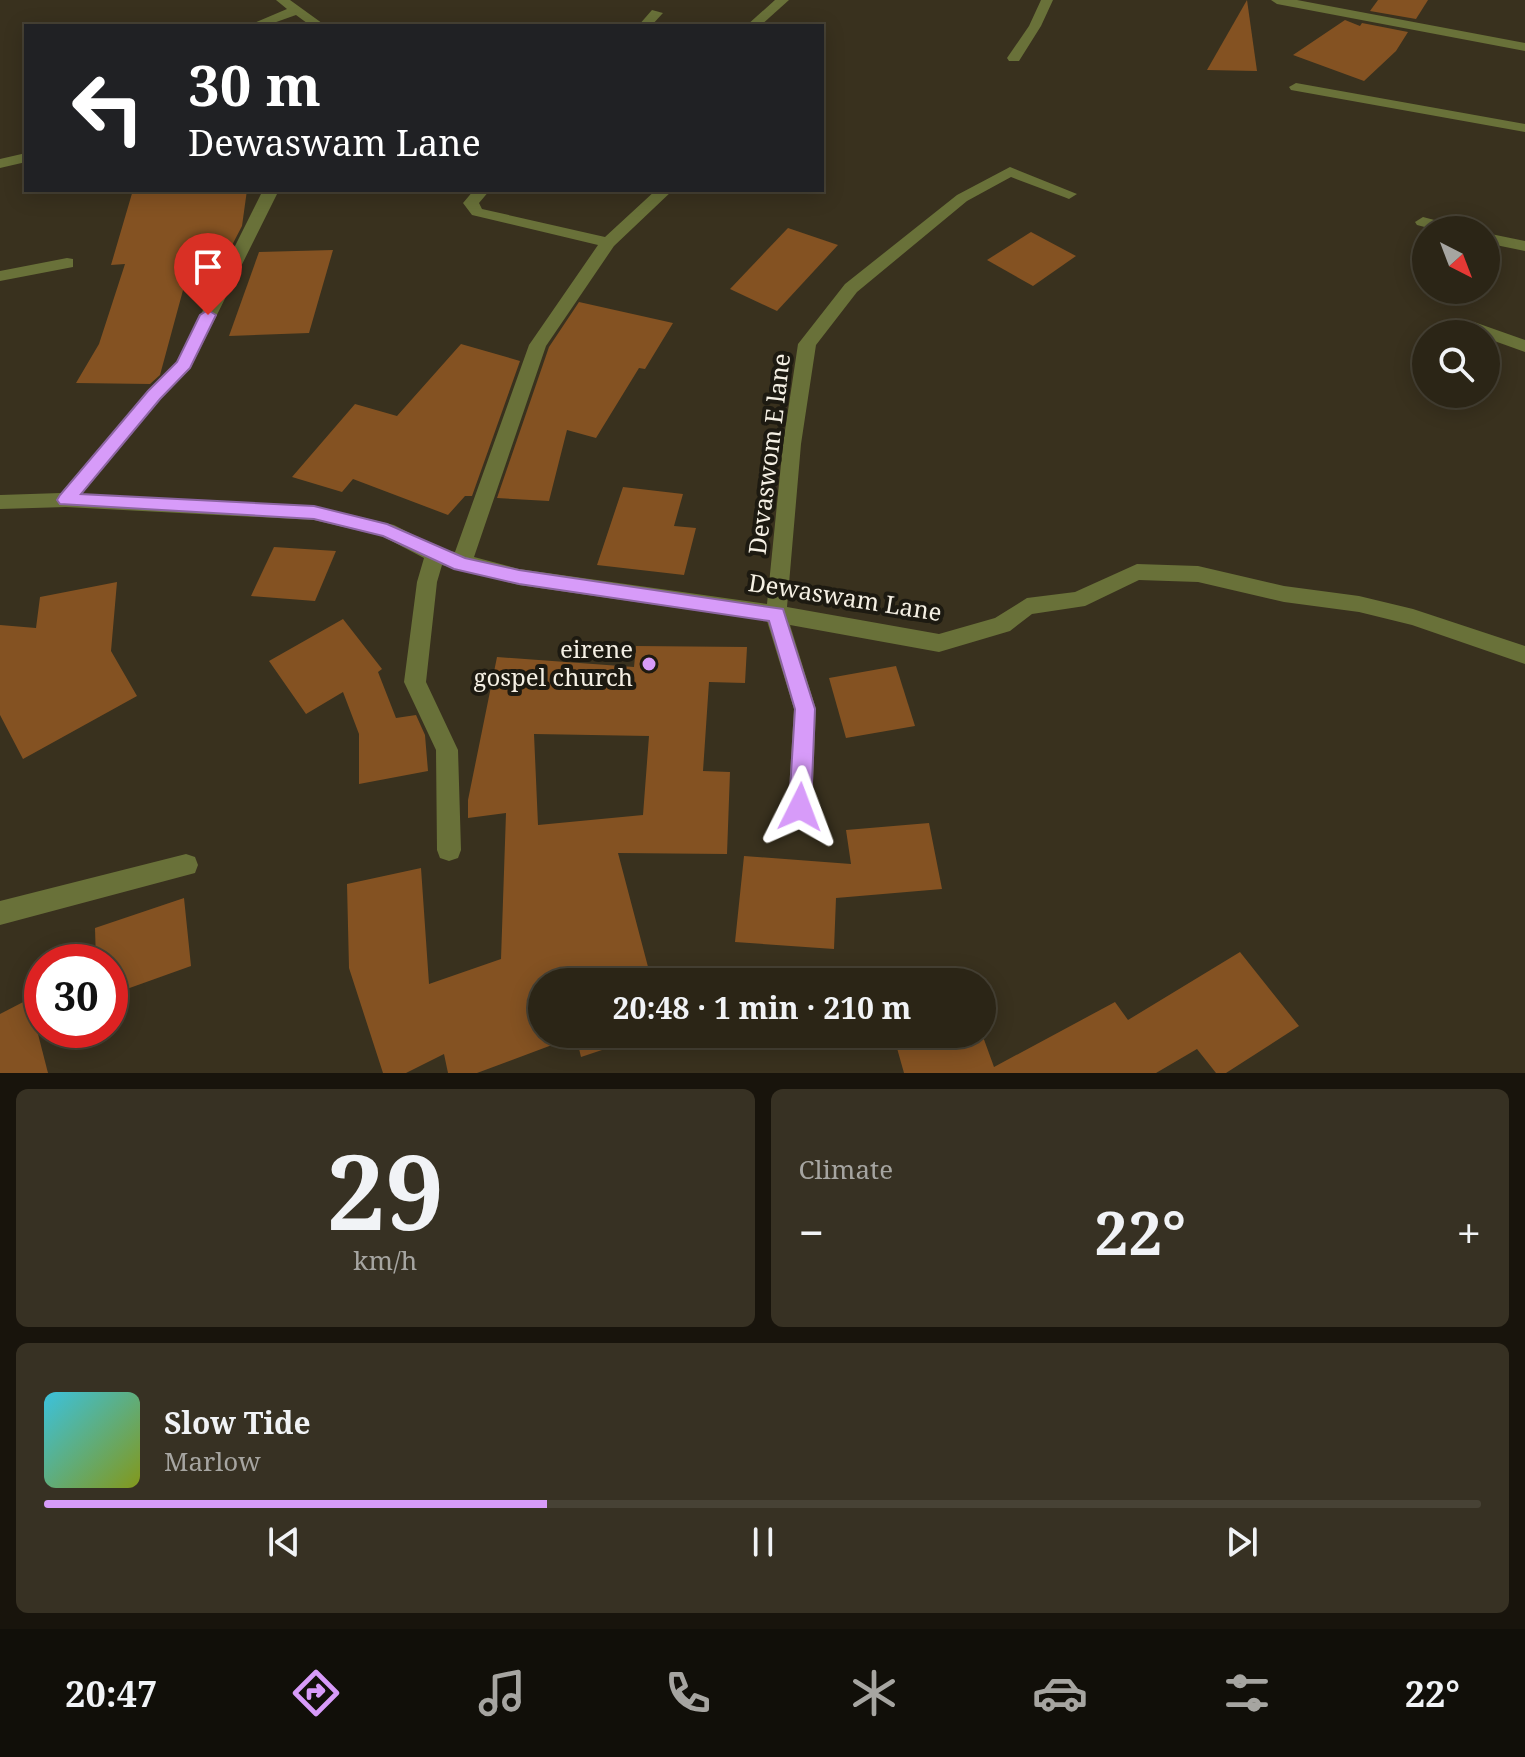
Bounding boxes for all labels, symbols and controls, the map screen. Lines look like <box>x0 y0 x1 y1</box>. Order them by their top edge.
text: 30 m <box>188 46 321 122</box>
icon: left <box>56 56 160 160</box>
text: Dewaswam Lane <box>188 118 481 167</box>
north arrow <box>1412 216 1500 304</box>
map controls <box>1412 216 1500 408</box>
pin <box>174 233 242 315</box>
icon: arrive <box>186 245 230 289</box>
button: search <box>1412 320 1500 408</box>
street label: Devaswom E lane <box>740 351 797 556</box>
street label: Dewaswam Lane <box>746 565 944 628</box>
place label: eirene gospel church <box>474 632 633 693</box>
marker: eirene gospel church <box>640 655 658 673</box>
position arrow <box>758 765 842 849</box>
speed limit sign: 30 <box>24 944 128 1048</box>
text: 20:48 · 1 min · 210 m <box>613 987 911 1028</box>
text: 29 <box>326 1119 444 1260</box>
text: Climate <box>799 1151 893 1187</box>
text: 22° <box>1094 1191 1186 1273</box>
text: − <box>799 1202 824 1262</box>
text: + <box>1456 1202 1481 1262</box>
text: km/h <box>353 1242 417 1278</box>
text: Slow Tide <box>164 1402 311 1443</box>
text: Marlow <box>164 1443 261 1479</box>
icon: previous <box>262 1520 306 1564</box>
icon: pause <box>741 1520 785 1564</box>
icon: next <box>1220 1520 1264 1564</box>
icon: directions <box>288 1665 344 1721</box>
icon: music <box>474 1665 530 1721</box>
icon: phone <box>660 1665 716 1721</box>
icon: climate <box>846 1665 902 1721</box>
icon: car <box>1032 1665 1088 1721</box>
icon: filters <box>1219 1665 1275 1721</box>
text: 20:47 <box>65 1669 157 1718</box>
text: 22° <box>1405 1669 1460 1718</box>

